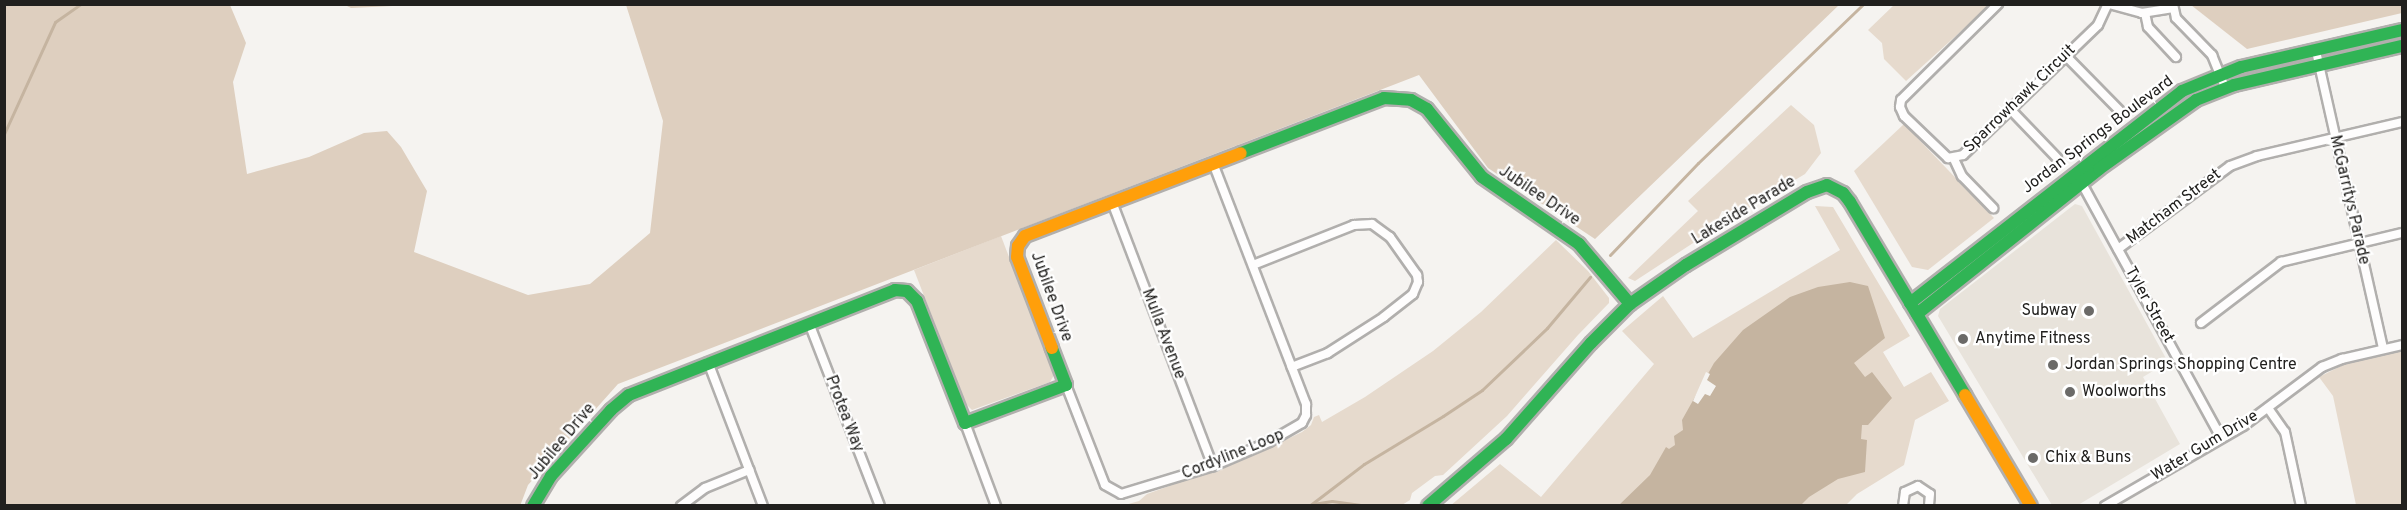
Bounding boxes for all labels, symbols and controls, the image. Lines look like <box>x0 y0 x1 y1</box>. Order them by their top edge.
street label: Sparrowhawk Circuit <box>1960 41 2080 157</box>
street label: Jordan Springs Boulevard <box>2019 72 2177 198</box>
street label: McGarritys Parade <box>2325 133 2373 267</box>
street label: Jubilee Drive <box>1495 162 1583 230</box>
street label: Matcham Street <box>2123 165 2225 249</box>
street label: Lakeside Parade <box>1689 173 1799 249</box>
street label: Jubilee Drive <box>1026 249 1076 345</box>
street label: Tyler Street <box>2120 264 2178 346</box>
street label: Mulla Avenue <box>1137 286 1189 382</box>
place label: Subway <box>2021 301 2077 321</box>
marker: Subway <box>2082 304 2096 318</box>
place label: Anytime Fitness <box>1975 329 2091 349</box>
marker: Anytime Fitness <box>1956 332 1970 346</box>
place label: Jordan Springs Shopping Centre <box>2065 355 2297 375</box>
marker: Jordan Springs Shopping Centre <box>2046 358 2060 372</box>
street label: Protea Way <box>820 373 868 455</box>
place label: Woolworths <box>2082 382 2166 402</box>
marker: Woolworths <box>2063 385 2077 399</box>
street label: Jubilee Drive <box>524 400 600 484</box>
street label: Water Gum Drive <box>2148 407 2262 485</box>
street label: Cordyline Loop <box>1179 426 1287 484</box>
place label: Chix & Buns <box>2045 448 2131 468</box>
marker: Chix & Buns <box>2026 451 2040 465</box>

